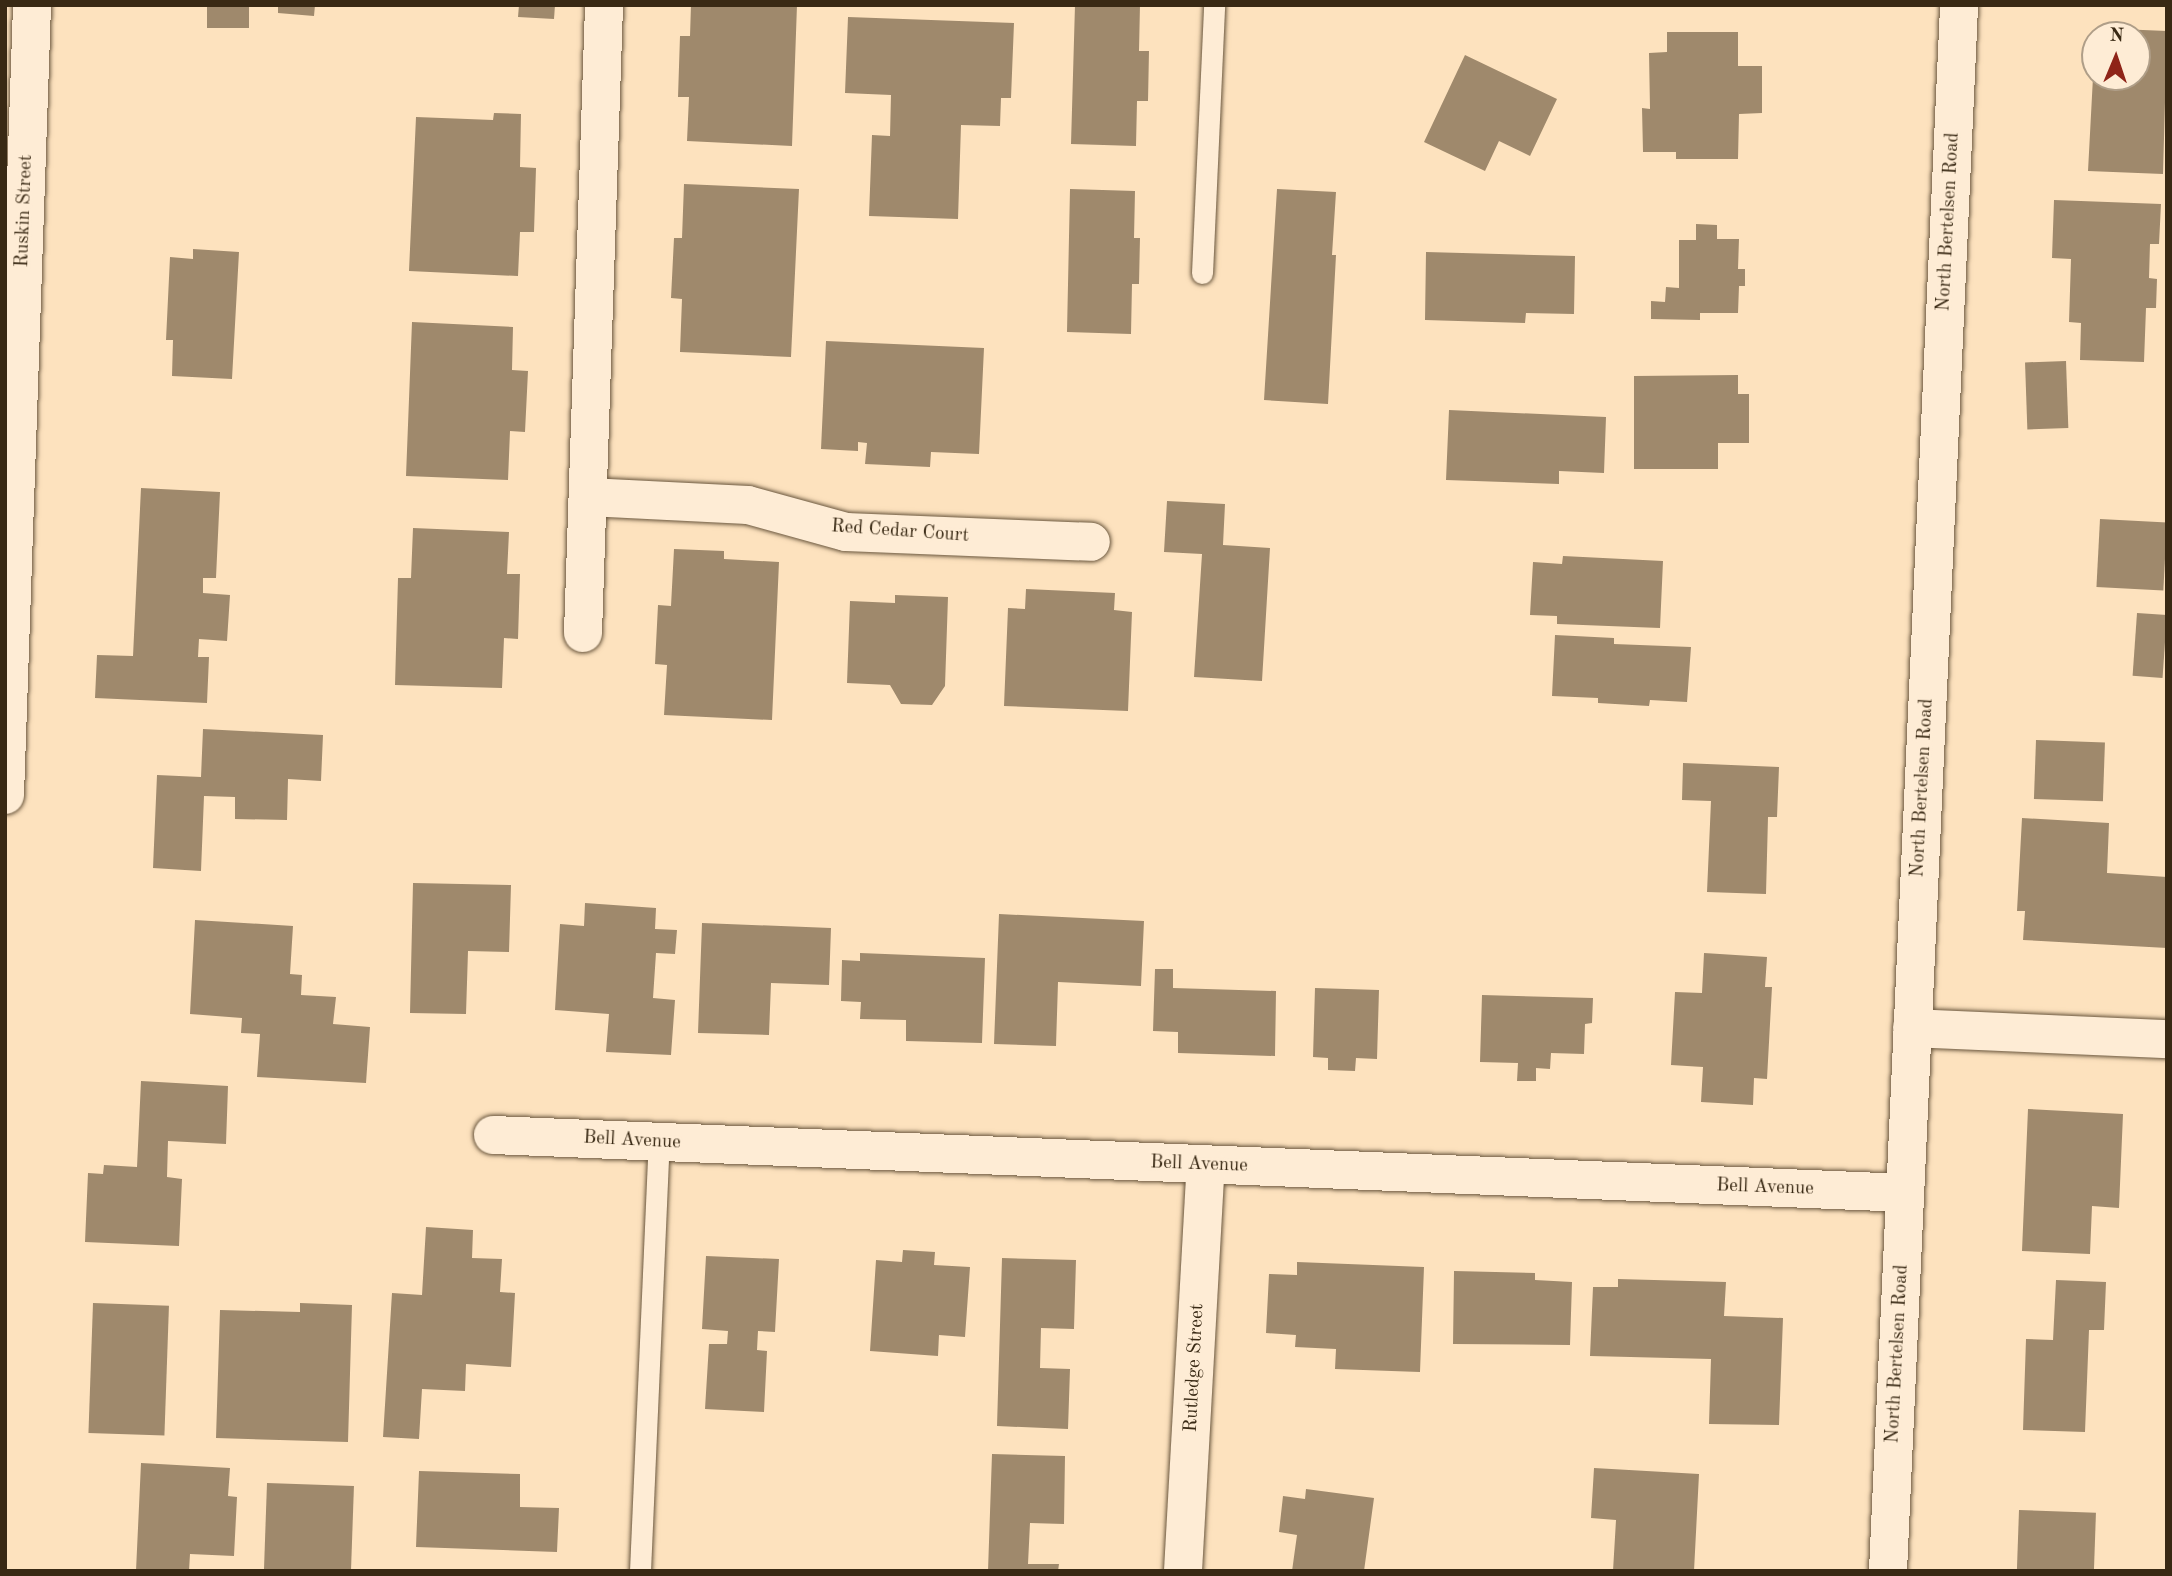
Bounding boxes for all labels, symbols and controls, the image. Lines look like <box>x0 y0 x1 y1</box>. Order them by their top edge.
north arrow <box>2081 21 2151 91</box>
text: N <box>2109 27 2124 46</box>
street label: North Bertelsen Road <box>1933 132 1965 312</box>
street label: Ruskin Street <box>12 154 38 268</box>
street label: Red Cedar Court <box>830 516 970 548</box>
street label: North Bertelsen Road <box>1907 698 1939 878</box>
street label: Bell Avenue <box>583 1127 681 1155</box>
street label: Bell Avenue <box>1150 1152 1248 1178</box>
street label: Bell Avenue <box>1716 1175 1814 1201</box>
street label: North Bertelsen Road <box>1882 1264 1914 1444</box>
street label: Rutledge Street <box>1180 1303 1210 1433</box>

